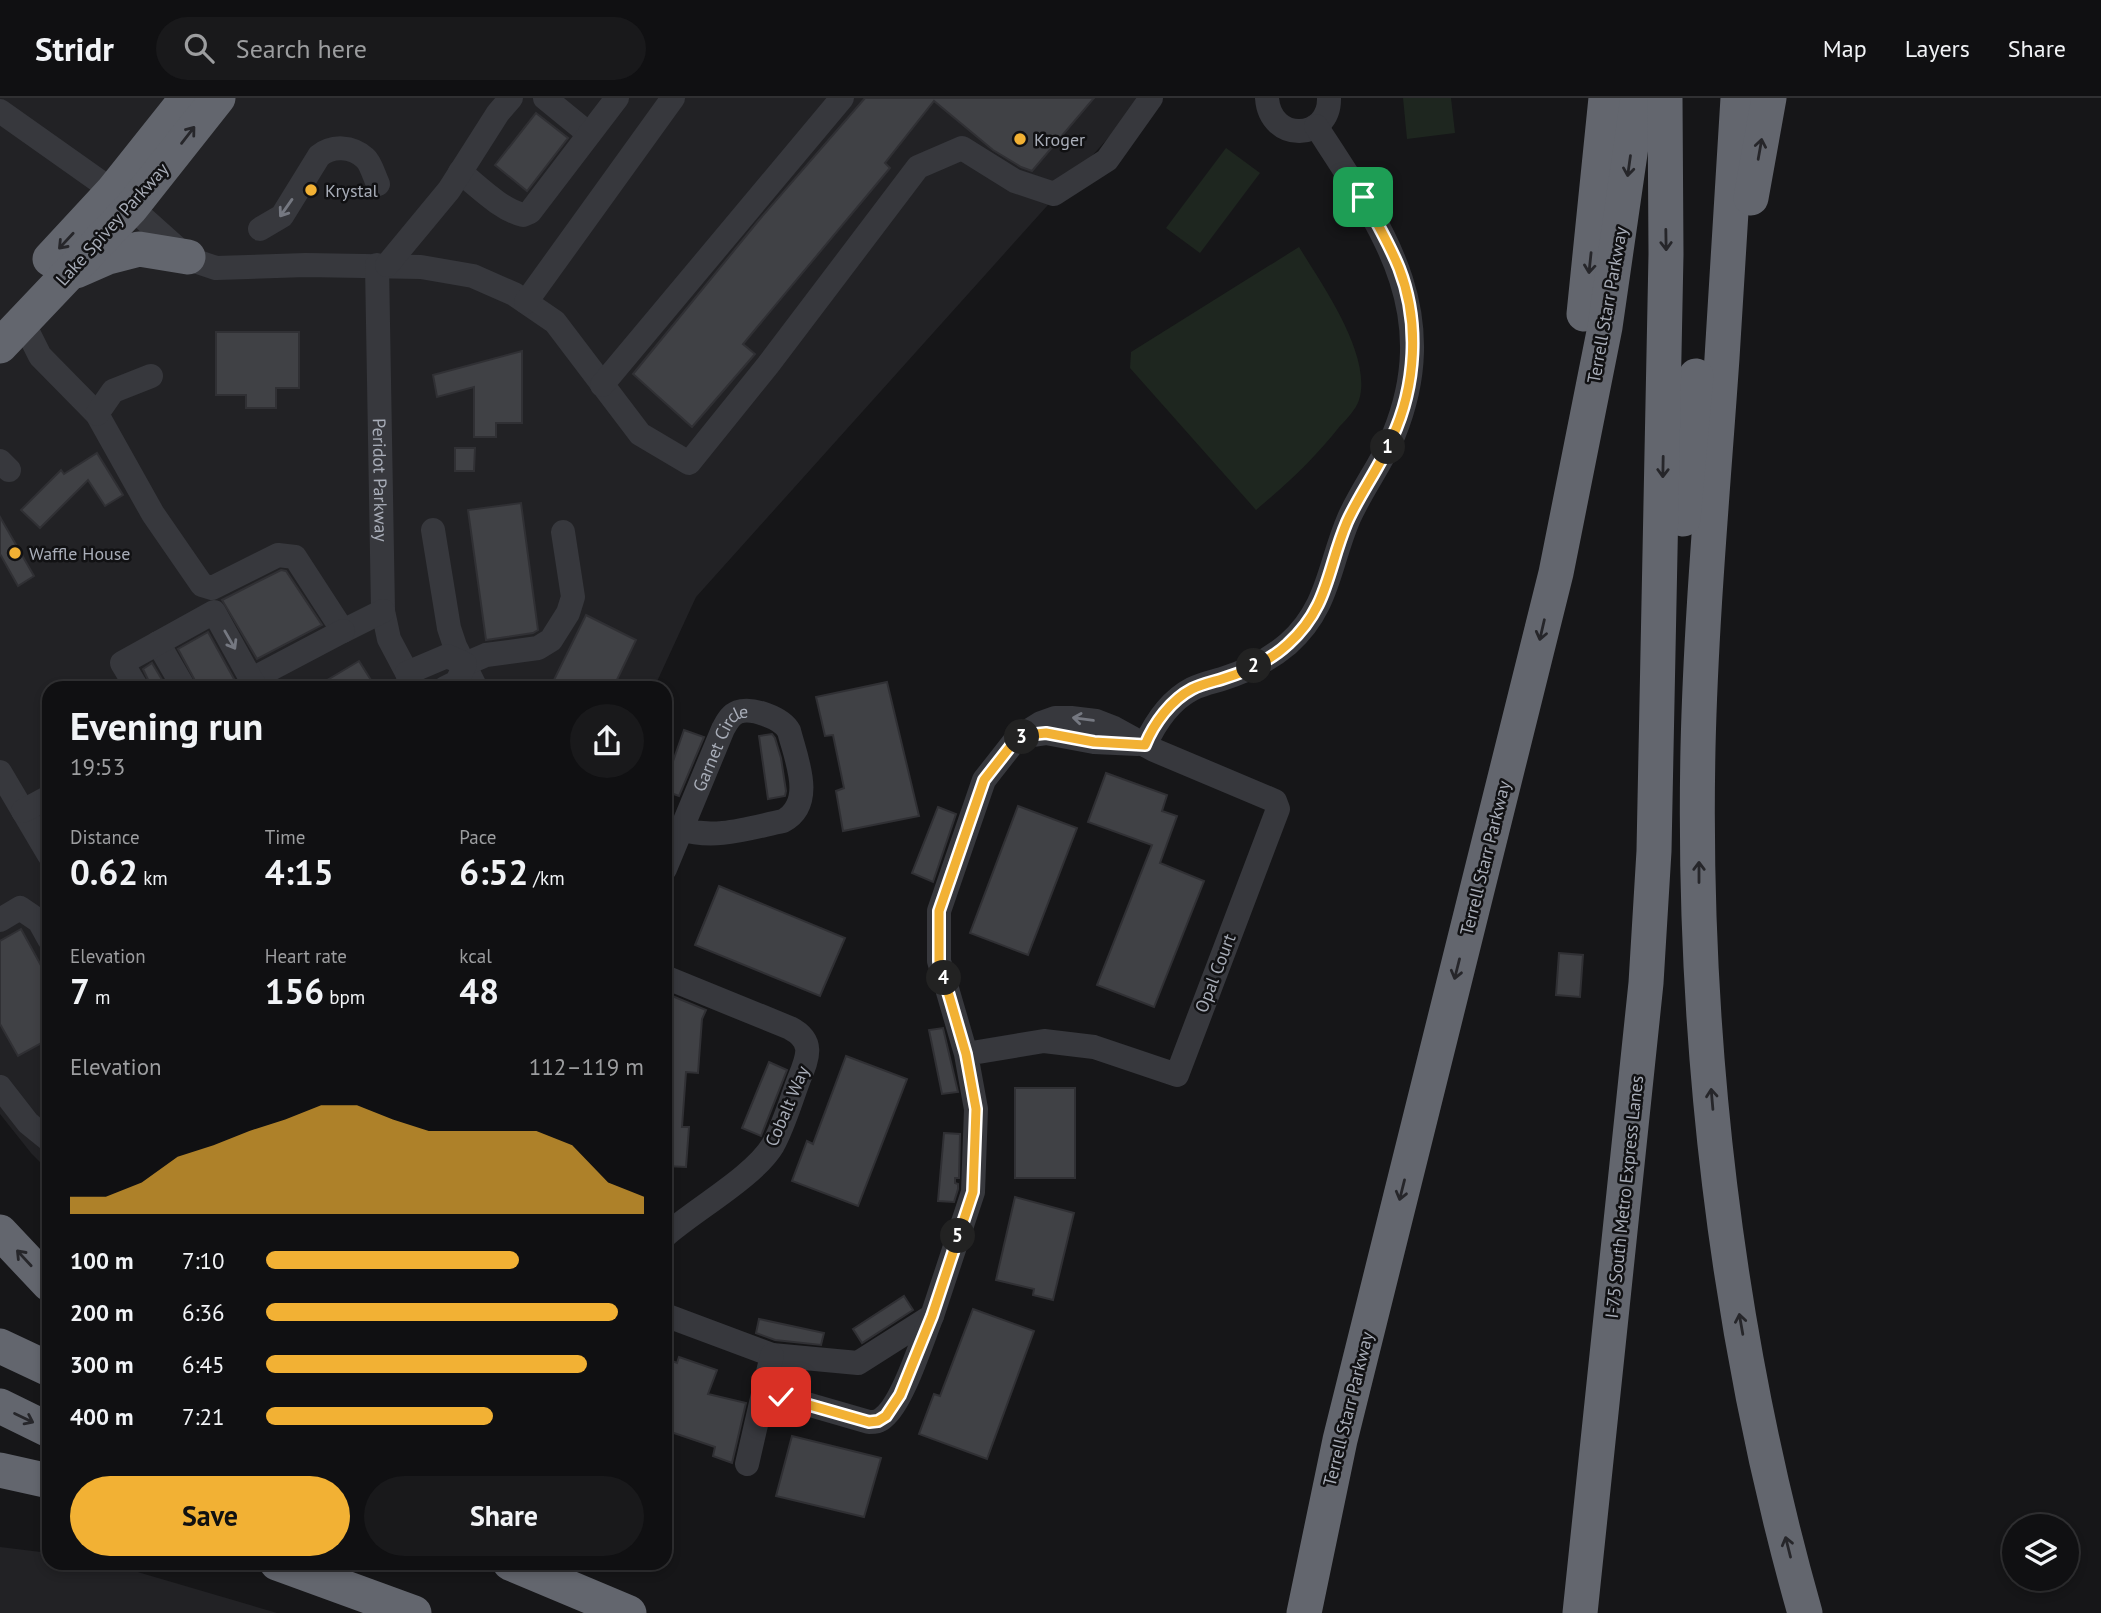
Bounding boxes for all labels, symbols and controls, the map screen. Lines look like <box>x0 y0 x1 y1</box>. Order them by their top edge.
search box <box>156 17 646 80</box>
text: Stridr <box>35 27 114 70</box>
icon: search <box>180 29 218 67</box>
text: Search here <box>236 32 367 65</box>
text: Map <box>1823 33 1867 64</box>
text: Layers <box>1905 33 1970 64</box>
text: Share <box>2008 33 2066 64</box>
one-way arrow <box>181 127 196 145</box>
place label: Kroger <box>1034 128 1085 151</box>
marker: Kroger <box>1012 131 1028 147</box>
one-way arrow <box>1754 138 1767 160</box>
one-way arrow <box>1622 154 1635 177</box>
street label: Lake Spivey Parkway <box>51 157 174 290</box>
pin <box>1333 167 1393 227</box>
icon: arrive <box>1344 178 1382 216</box>
place label: Krystal <box>325 179 379 202</box>
marker: Krystal <box>303 182 319 198</box>
one-way arrow <box>279 198 293 217</box>
street label: Terrell Starr Parkway <box>1582 224 1632 385</box>
one-way arrow <box>1659 228 1673 251</box>
one-way arrow <box>58 232 75 249</box>
one-way arrow <box>1583 252 1596 274</box>
street label: Peridot Parkway <box>368 418 393 543</box>
pin: 1 <box>1370 430 1406 464</box>
text: 1 <box>1382 434 1393 458</box>
one-way arrow <box>1656 455 1669 478</box>
place label: Waffle House <box>29 542 130 565</box>
marker: Waffle House <box>7 545 23 561</box>
one-way arrow <box>1535 618 1548 641</box>
one-way arrow <box>223 630 237 650</box>
pin: 2 <box>1236 648 1272 684</box>
text: 2 <box>1248 653 1259 677</box>
street label: Garnet Circle <box>687 699 749 795</box>
text: Evening run <box>70 701 263 750</box>
button: share <box>570 704 644 778</box>
one-way arrow <box>1072 713 1094 726</box>
pin: 3 <box>1004 720 1040 754</box>
text: 3 <box>1016 724 1027 748</box>
text: 19:53 <box>70 752 125 781</box>
street label: Terrell Starr Parkway <box>1455 778 1516 938</box>
text: Distance <box>70 825 140 849</box>
text: Time <box>265 825 305 849</box>
text: Pace <box>459 825 497 849</box>
text: 0.62 <box>70 849 138 895</box>
text: 4:15 <box>265 849 334 895</box>
text: 6:52 <box>459 849 528 895</box>
one-way arrow <box>1692 860 1706 883</box>
text: km <box>138 866 168 890</box>
text: /km <box>528 866 565 890</box>
street label: Opal Court <box>1189 930 1241 1016</box>
text: Elevation <box>70 944 146 968</box>
text: Heart rate <box>265 944 347 968</box>
text: kcal <box>459 944 492 968</box>
one-way arrow <box>1450 958 1463 980</box>
pin: 4 <box>926 960 962 996</box>
text: 4 <box>938 965 949 989</box>
text: 7 <box>70 968 90 1014</box>
text: 156 <box>265 968 324 1014</box>
text: 48 <box>459 968 499 1014</box>
text: m <box>90 985 110 1009</box>
text: bpm <box>324 985 365 1009</box>
text: Elevation <box>70 1052 162 1081</box>
text: 112–119 m <box>529 1052 644 1081</box>
street label: Cobalt Way <box>760 1062 814 1150</box>
street label: I-75 South Metro Express Lanes <box>1600 1074 1648 1320</box>
one-way arrow <box>1705 1088 1718 1111</box>
one-way arrow <box>1395 1178 1408 1201</box>
pin: 5 <box>940 1218 976 1254</box>
text: 5 <box>952 1223 963 1247</box>
text: 100 m <box>70 1246 133 1275</box>
text: 7:10 <box>182 1246 225 1275</box>
one-way arrow <box>16 1249 32 1267</box>
text: 200 m <box>70 1298 133 1327</box>
text: 6:36 <box>182 1298 225 1327</box>
one-way arrow <box>1734 1313 1747 1336</box>
street label: Terrell Starr Parkway <box>1318 1329 1379 1489</box>
text: 300 m <box>70 1350 133 1379</box>
text: 6:45 <box>182 1350 225 1379</box>
pin <box>751 1367 811 1427</box>
icon: check <box>762 1378 800 1416</box>
text: 400 m <box>70 1402 133 1431</box>
text: 7:21 <box>182 1402 225 1431</box>
one-way arrow <box>13 1412 35 1425</box>
button: Save <box>70 1476 350 1556</box>
button: Share <box>364 1476 644 1556</box>
map controls <box>2002 1514 2079 1591</box>
button: layers <box>2002 1514 2079 1591</box>
one-way arrow <box>1781 1536 1794 1559</box>

